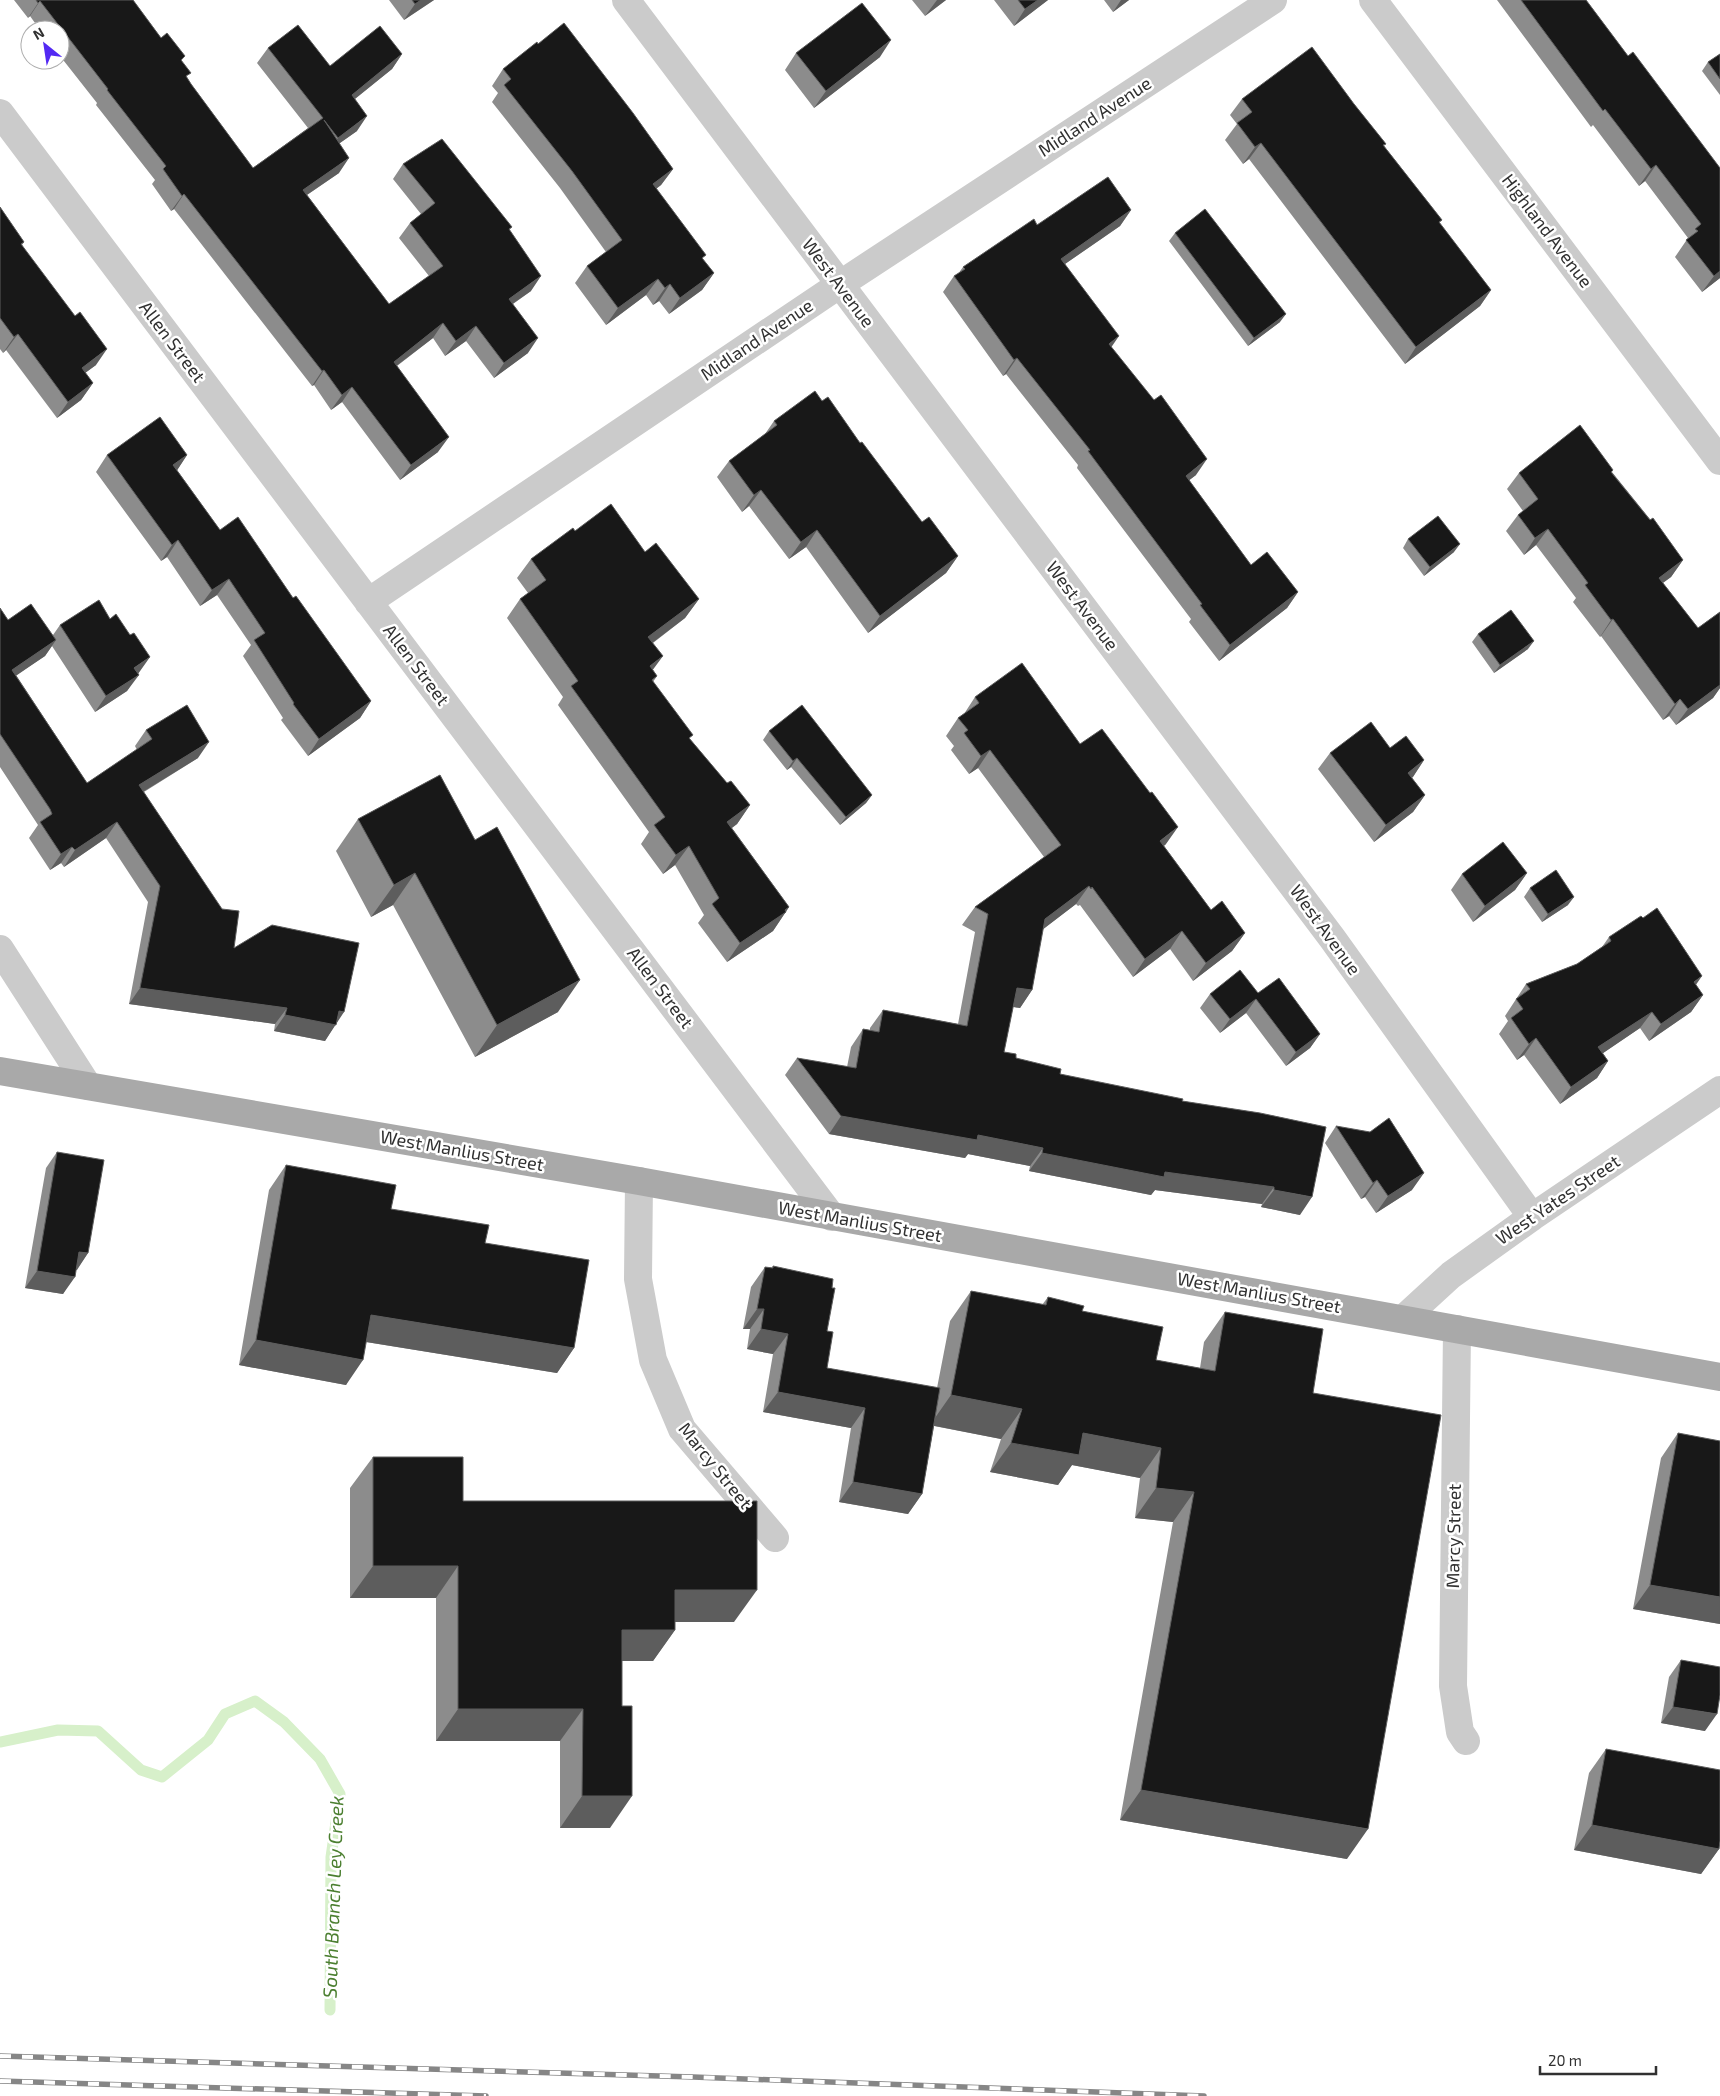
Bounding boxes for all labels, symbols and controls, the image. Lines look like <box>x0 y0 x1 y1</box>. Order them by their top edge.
north arrow <box>20 20 70 70</box>
text: N <box>30 23 47 43</box>
street label: Midland Avenue <box>1034 71 1155 161</box>
street label: Highland Avenue <box>1498 169 1598 292</box>
street label: West Avenue <box>798 233 880 331</box>
street label: Midland Avenue <box>696 294 817 385</box>
street label: Allen Street <box>135 296 211 386</box>
street label: West Avenue <box>1042 556 1124 654</box>
street label: Allen Street <box>379 619 455 709</box>
street label: West Avenue <box>1286 880 1366 979</box>
street label: Allen Street <box>623 942 699 1032</box>
street label: West Manlius Street <box>379 1125 546 1175</box>
street label: West Yates Street <box>1491 1150 1624 1249</box>
street label: West Manlius Street <box>777 1196 944 1246</box>
street label: West Manlius Street <box>1176 1267 1343 1317</box>
street label: Marcy Street <box>674 1418 757 1513</box>
street label: Marcy Street <box>1441 1483 1465 1588</box>
water label: South Branch Ley Creek <box>317 1795 349 1999</box>
scale bar <box>1540 2044 1656 2076</box>
text: 20 m <box>1548 2051 1582 2069</box>

